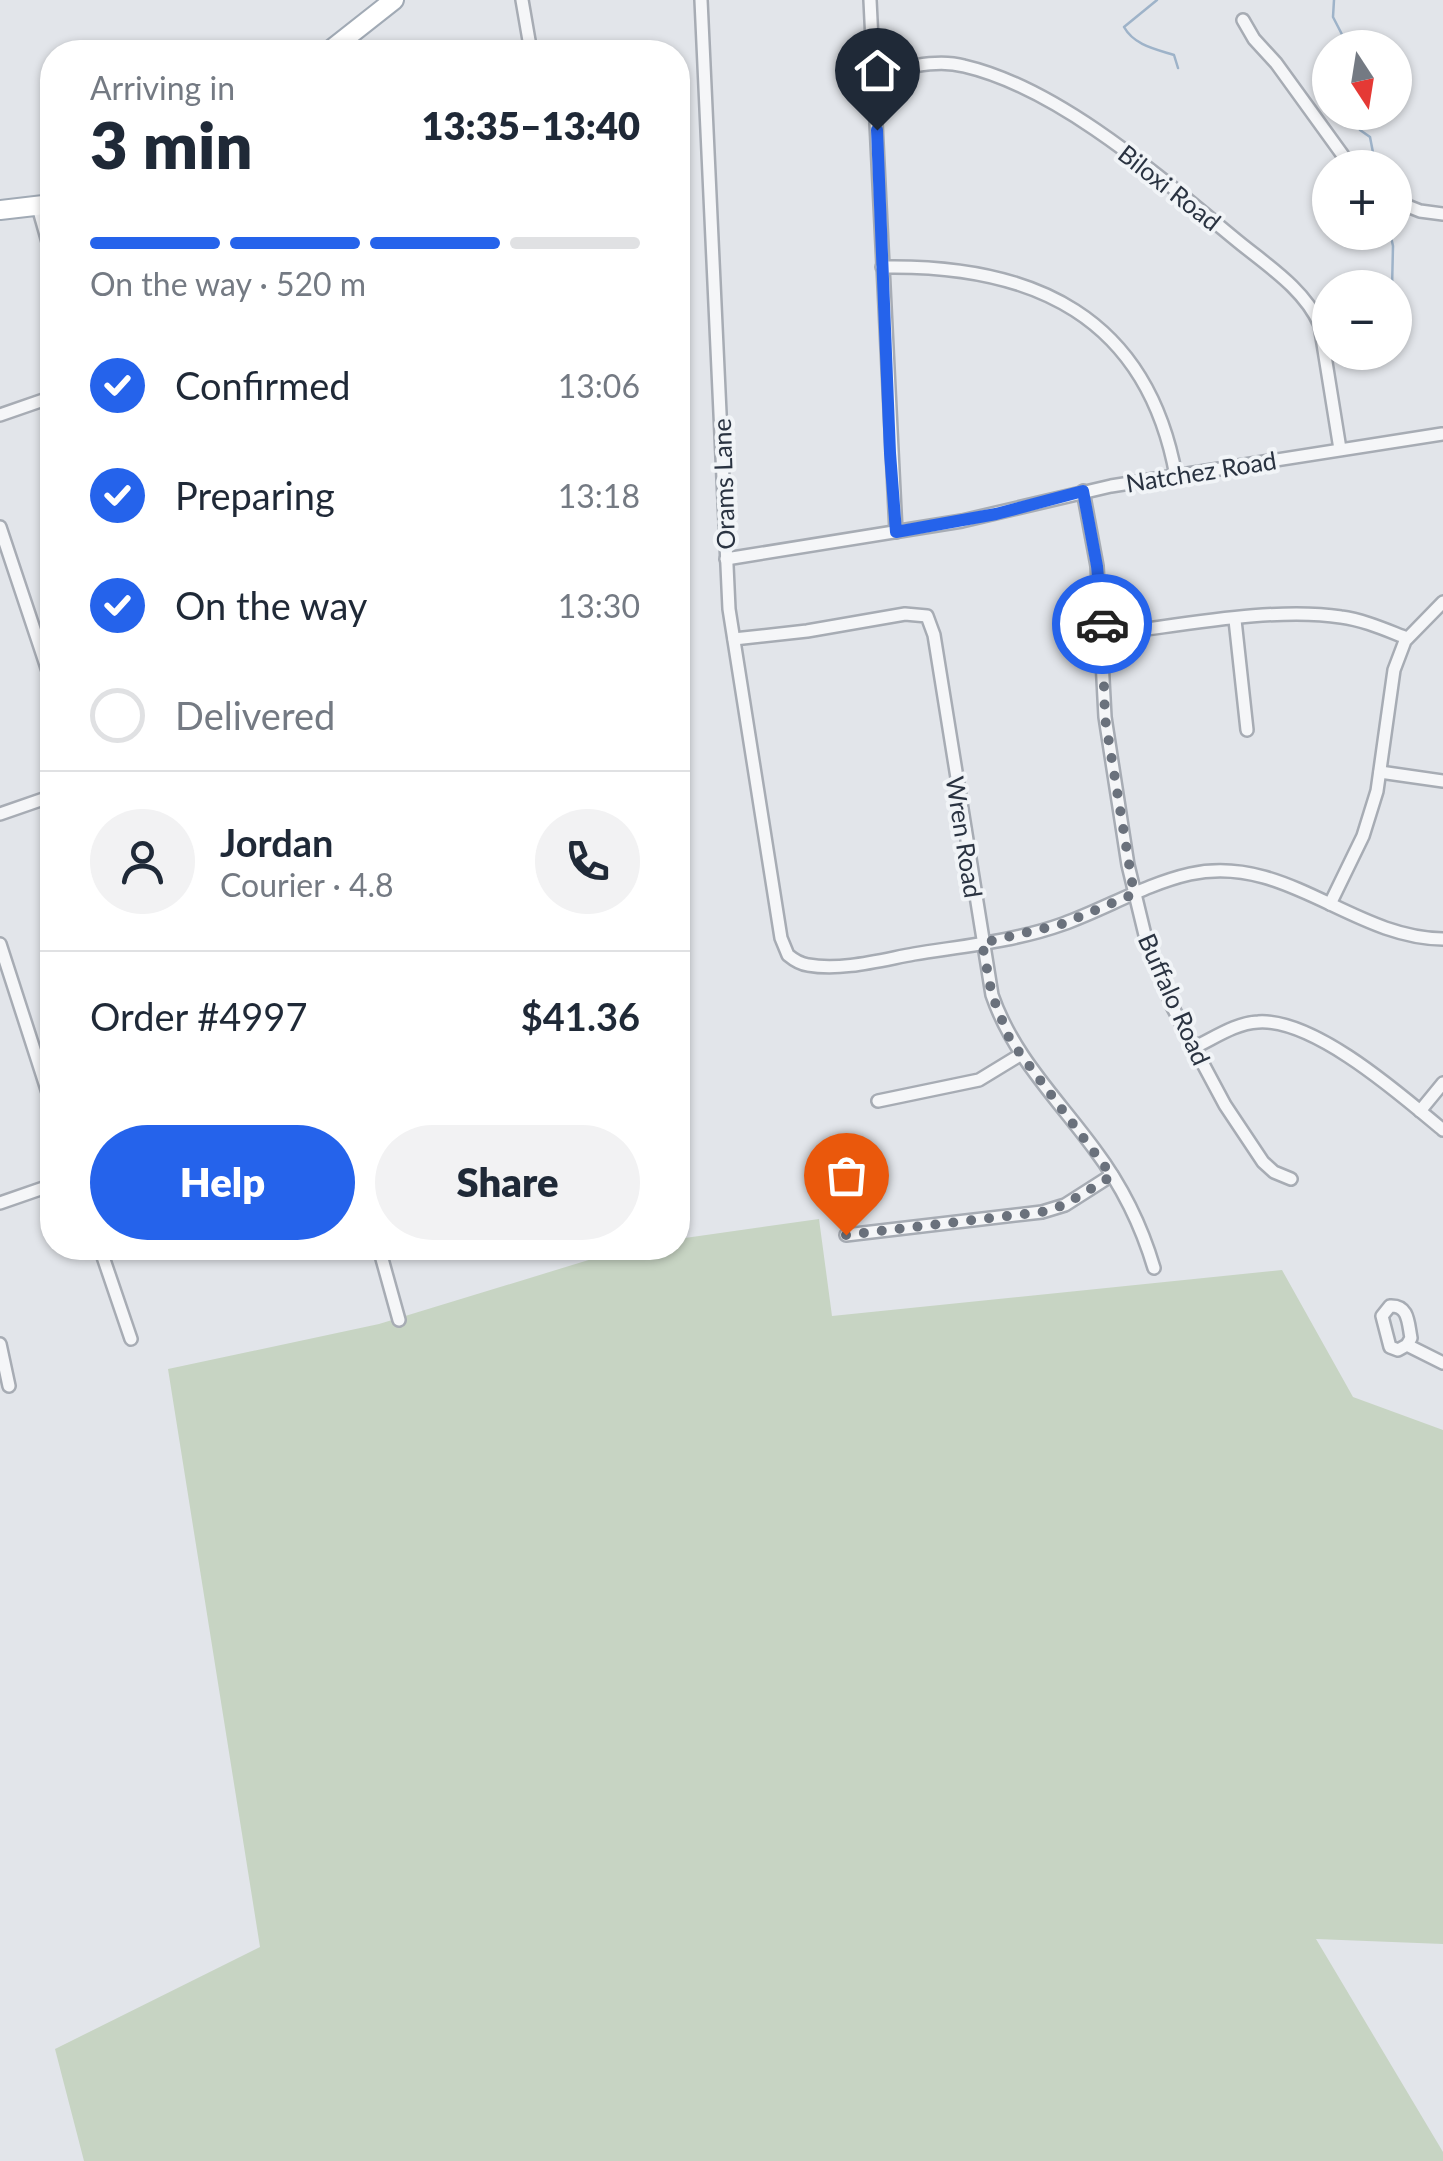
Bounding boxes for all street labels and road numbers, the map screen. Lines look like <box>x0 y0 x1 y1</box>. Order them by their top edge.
street label: Biloxi Road <box>1113 138 1227 236</box>
street label: Orams Lane <box>706 418 740 550</box>
street label: Natchez Road <box>1124 444 1278 498</box>
street label: Wren Road <box>941 774 989 900</box>
street label: Buffalo Road <box>1133 929 1217 1069</box>

